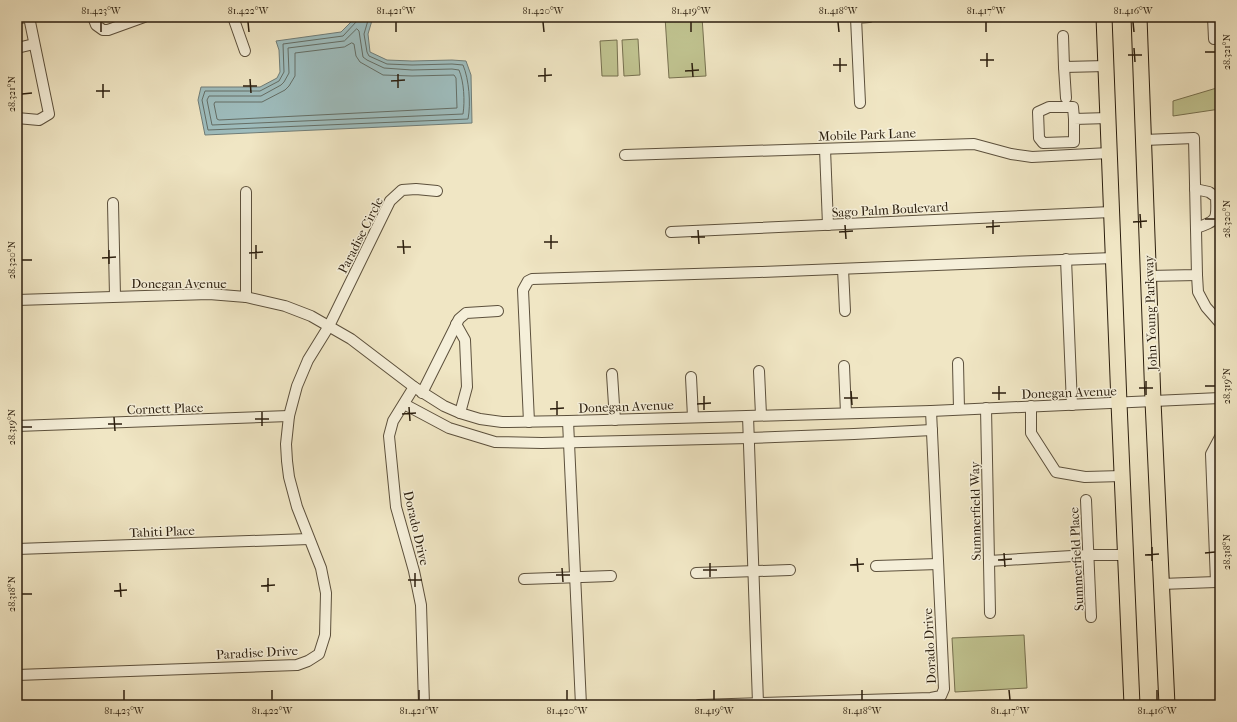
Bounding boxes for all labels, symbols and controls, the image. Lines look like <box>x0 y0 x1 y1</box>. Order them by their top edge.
text: 81.423°W <box>81 5 122 17</box>
text: 81.422°W <box>228 5 269 17</box>
text: 81.421°W <box>377 5 417 17</box>
text: 81.420°W <box>523 5 565 17</box>
text: 81.419°W <box>672 5 712 17</box>
text: 81.418°W <box>819 5 859 17</box>
text: 81.417°W <box>967 5 1006 17</box>
text: 81.416°W <box>1113 5 1154 17</box>
text: 28.321°N <box>1221 34 1233 70</box>
text: 28.321°N <box>6 76 18 112</box>
street label: Mobile Park Lane <box>818 125 917 144</box>
street label: Paradise Circle <box>335 194 386 276</box>
street label: Sago Palm Boulevard <box>831 199 950 220</box>
text: 28.320°N <box>1221 200 1233 238</box>
text: 28.320°N <box>6 241 18 279</box>
street label: John Young Parkway <box>1141 254 1160 372</box>
street label: Donegan Avenue <box>131 276 227 291</box>
text: 28.319°N <box>1221 367 1233 404</box>
street label: Donegan Avenue <box>1021 383 1118 402</box>
street label: Donegan Avenue <box>578 397 675 416</box>
street label: Cornett Place <box>127 400 204 417</box>
text: 28.319°N <box>6 408 18 445</box>
street label: Summerfield Way <box>967 460 984 561</box>
street label: Dorado Drive <box>401 489 433 567</box>
street label: Summerfield Place <box>1066 506 1087 611</box>
street label: Tahiti Place <box>129 523 196 540</box>
text: 28.318°N <box>1221 534 1233 570</box>
text: 28.318°N <box>6 576 18 612</box>
street label: Dorado Drive <box>920 607 939 684</box>
street label: Paradise Drive <box>216 643 299 662</box>
text: 81.423°W <box>104 705 145 717</box>
text: 81.422°W <box>252 705 293 717</box>
text: 81.421°W <box>400 705 440 717</box>
text: 81.420°W <box>547 705 589 717</box>
text: 81.419°W <box>695 705 735 717</box>
text: 81.418°W <box>843 705 883 717</box>
text: 81.417°W <box>991 705 1030 717</box>
text: 81.416°W <box>1137 705 1178 717</box>

